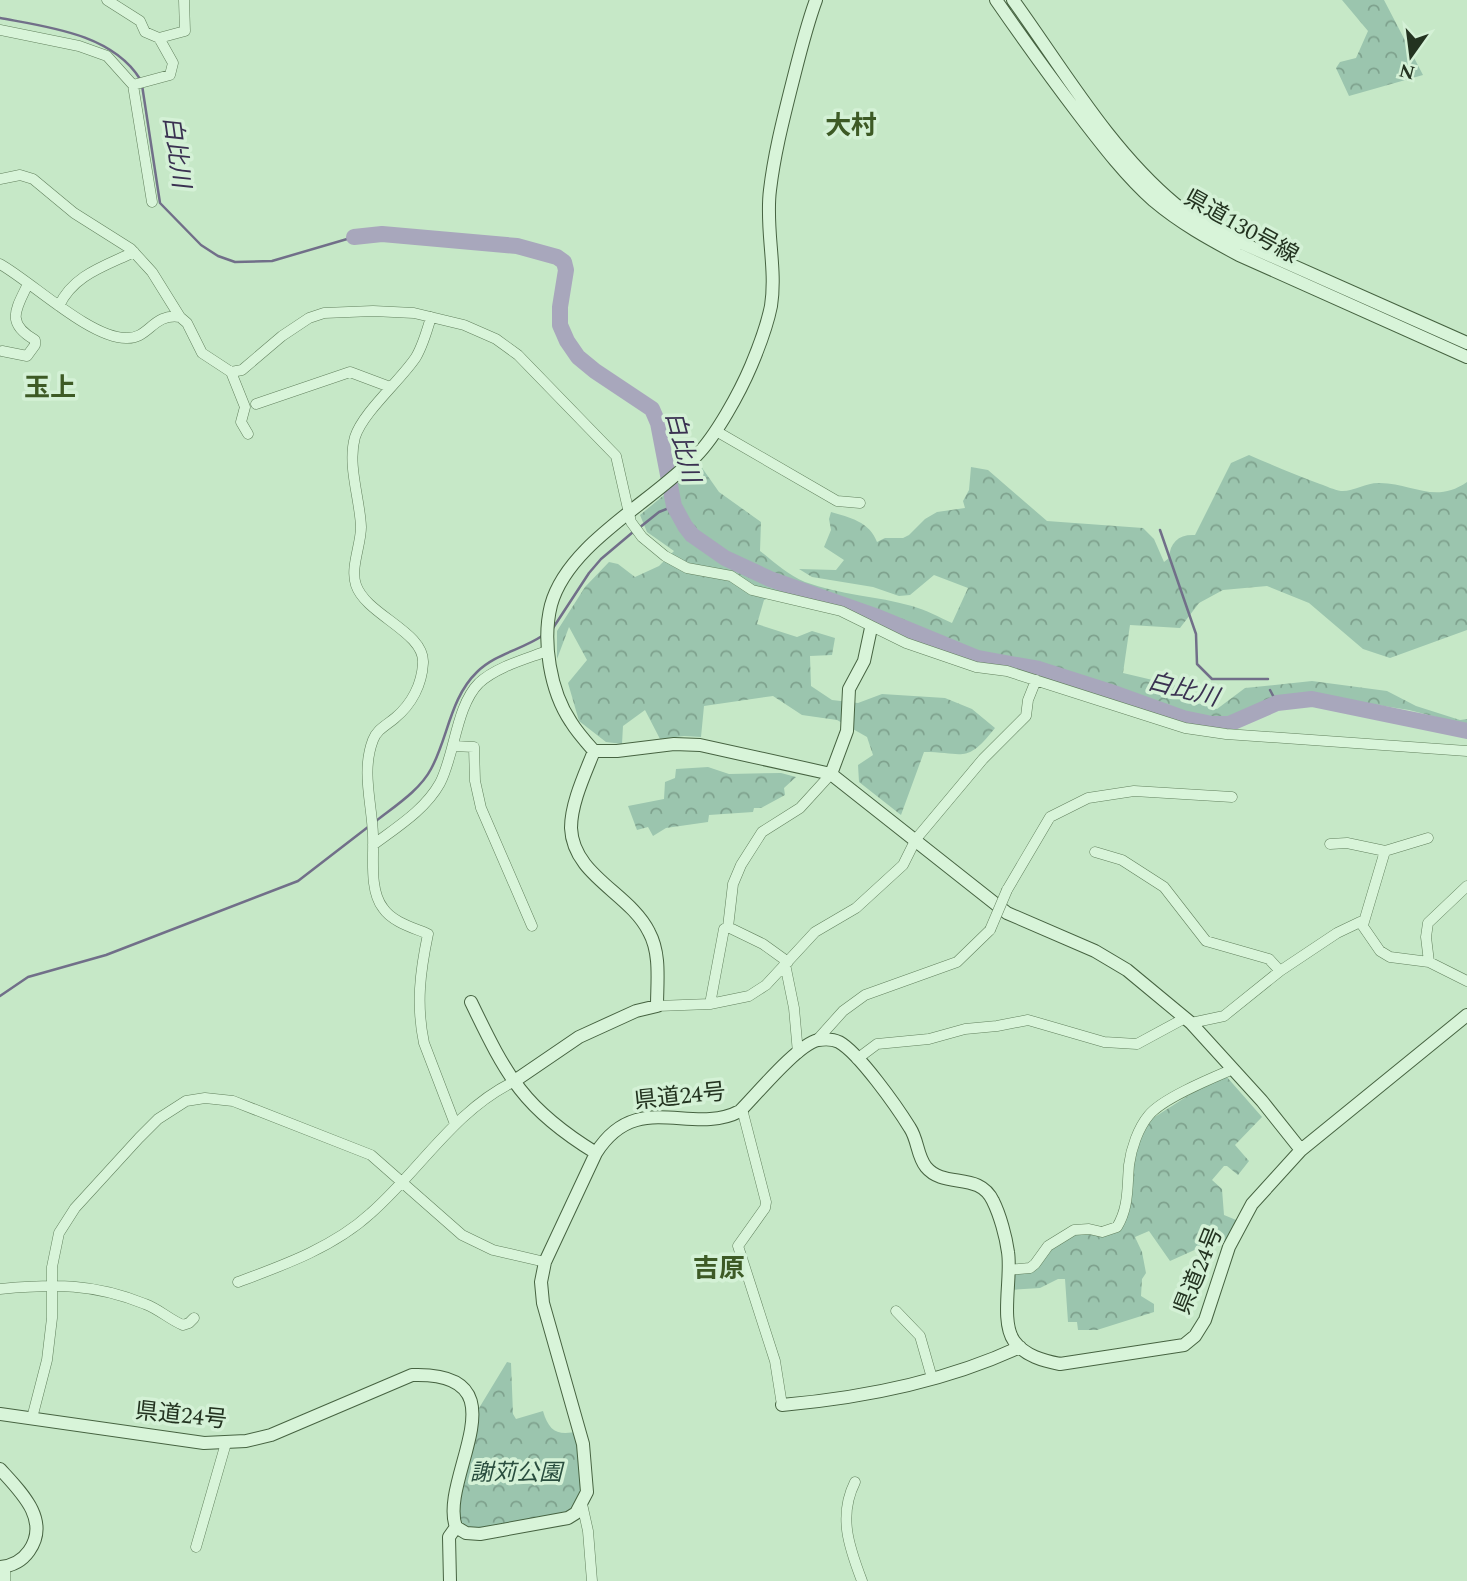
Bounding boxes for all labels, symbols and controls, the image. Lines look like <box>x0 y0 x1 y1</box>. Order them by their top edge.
north arrow <box>1376 21 1446 91</box>
text: N <box>1396 55 1418 87</box>
district label: 大村 <box>825 106 877 146</box>
water label: 白比川 <box>153 114 199 193</box>
street label: 県道130号線 <box>1177 181 1305 273</box>
district label: 玉上 <box>24 368 76 408</box>
water label: 白比川 <box>655 408 709 489</box>
water label: 白比川 <box>1144 664 1225 717</box>
street label: 県道24号 <box>632 1075 728 1119</box>
street label: 県道24号 <box>1166 1222 1232 1320</box>
district label: 吉原 <box>693 1249 745 1289</box>
street label: 県道24号 <box>133 1394 229 1438</box>
park label: 謝苅公園 <box>470 1456 565 1491</box>

